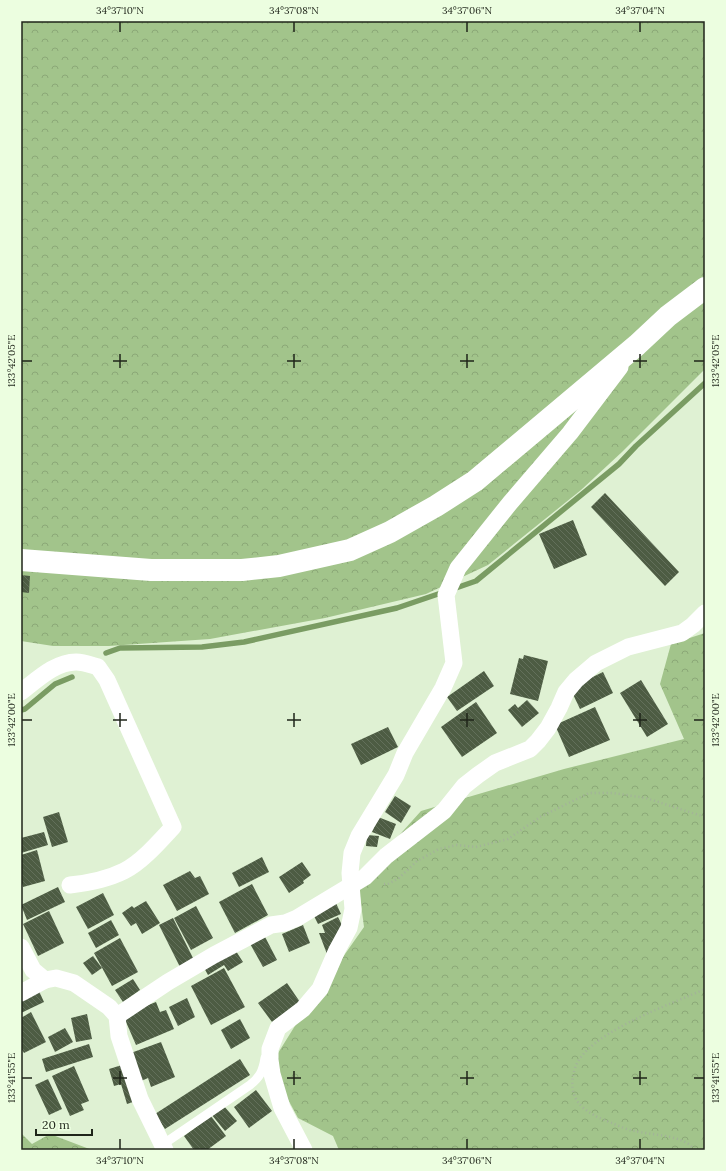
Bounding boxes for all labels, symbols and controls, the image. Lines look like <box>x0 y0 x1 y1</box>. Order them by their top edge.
text: 34°37'10"N <box>96 4 144 17</box>
text: 34°37'08"N <box>269 4 319 17</box>
text: 34°37'06"N <box>442 4 492 17</box>
text: 34°37'04"N <box>615 4 665 17</box>
text: 133°42'05"E <box>5 335 18 387</box>
text: 133°42'05"E <box>709 335 722 387</box>
text: 133°42'00"E <box>5 693 18 747</box>
text: 133°42'00"E <box>709 693 722 747</box>
text: 133°41'55"E <box>5 1053 18 1103</box>
text: 133°41'55"E <box>709 1053 722 1103</box>
scale bar <box>36 1111 92 1137</box>
text: 20 m <box>42 1117 70 1132</box>
text: 34°37'10"N <box>96 1154 144 1167</box>
text: 34°37'08"N <box>269 1154 319 1167</box>
text: 34°37'06"N <box>442 1154 492 1167</box>
text: 34°37'04"N <box>615 1154 665 1167</box>

